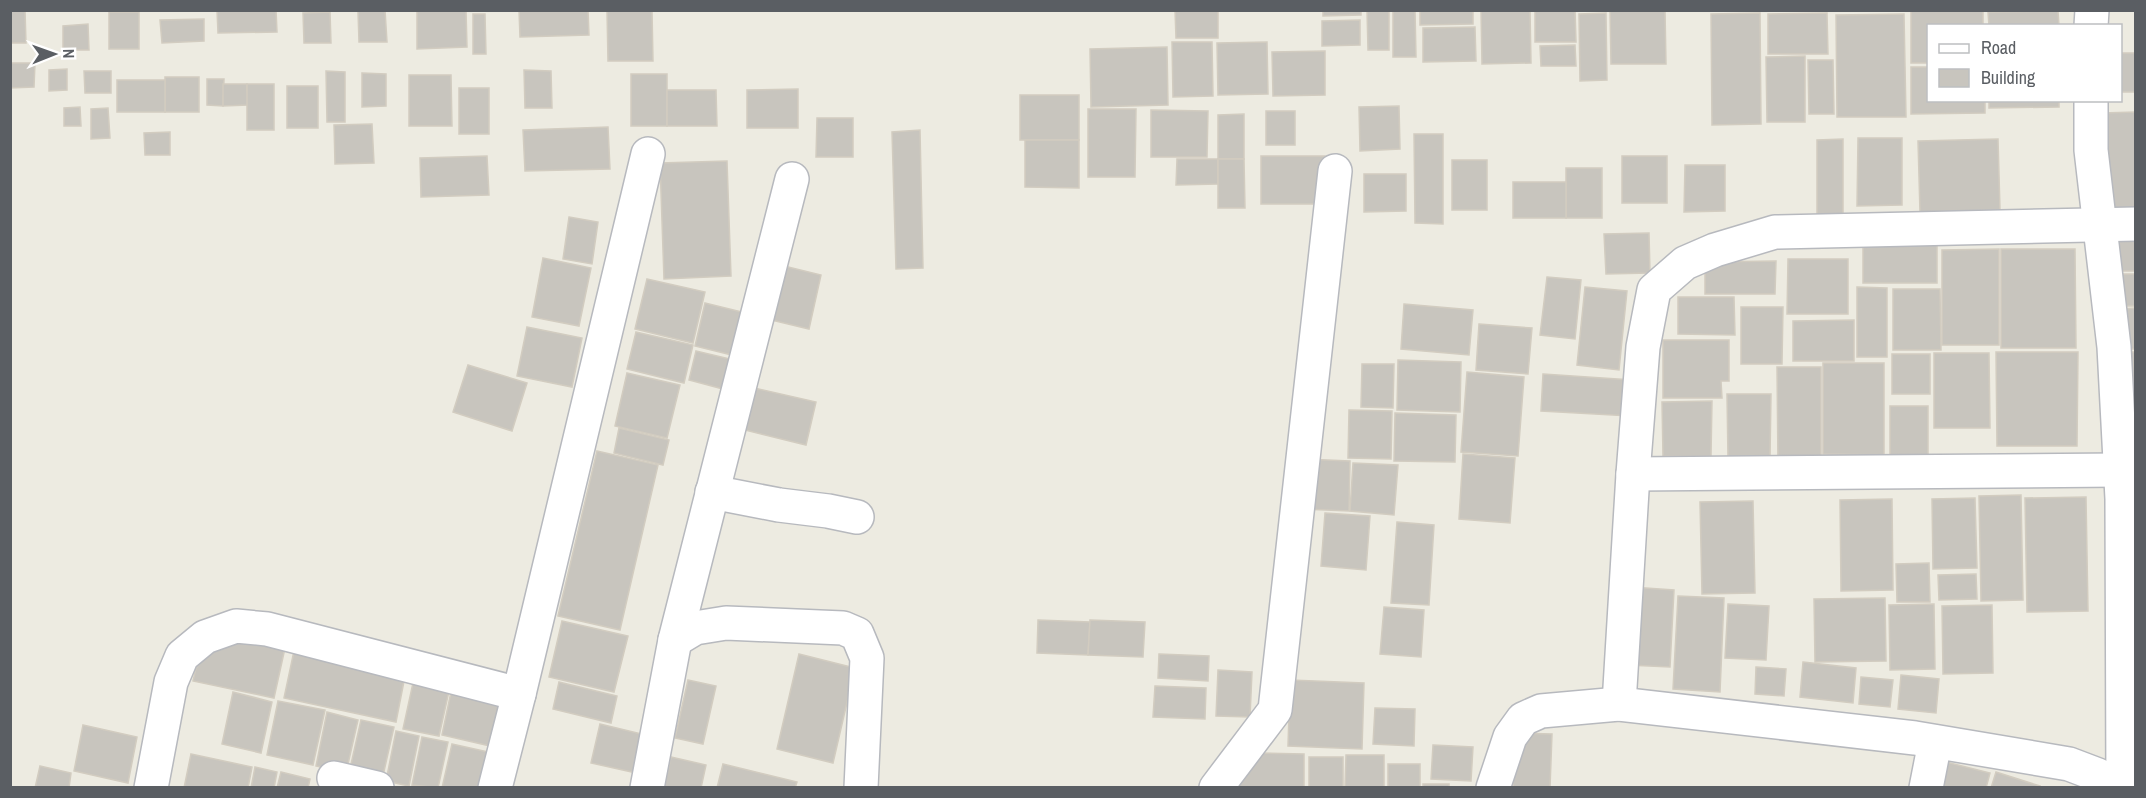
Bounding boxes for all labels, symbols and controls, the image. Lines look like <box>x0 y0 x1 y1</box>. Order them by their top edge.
north arrow <box>24 24 84 84</box>
legend <box>1927 24 2122 102</box>
text: Road <box>1981 35 2016 60</box>
text: N <box>58 49 80 59</box>
text: Building <box>1981 65 2036 90</box>

